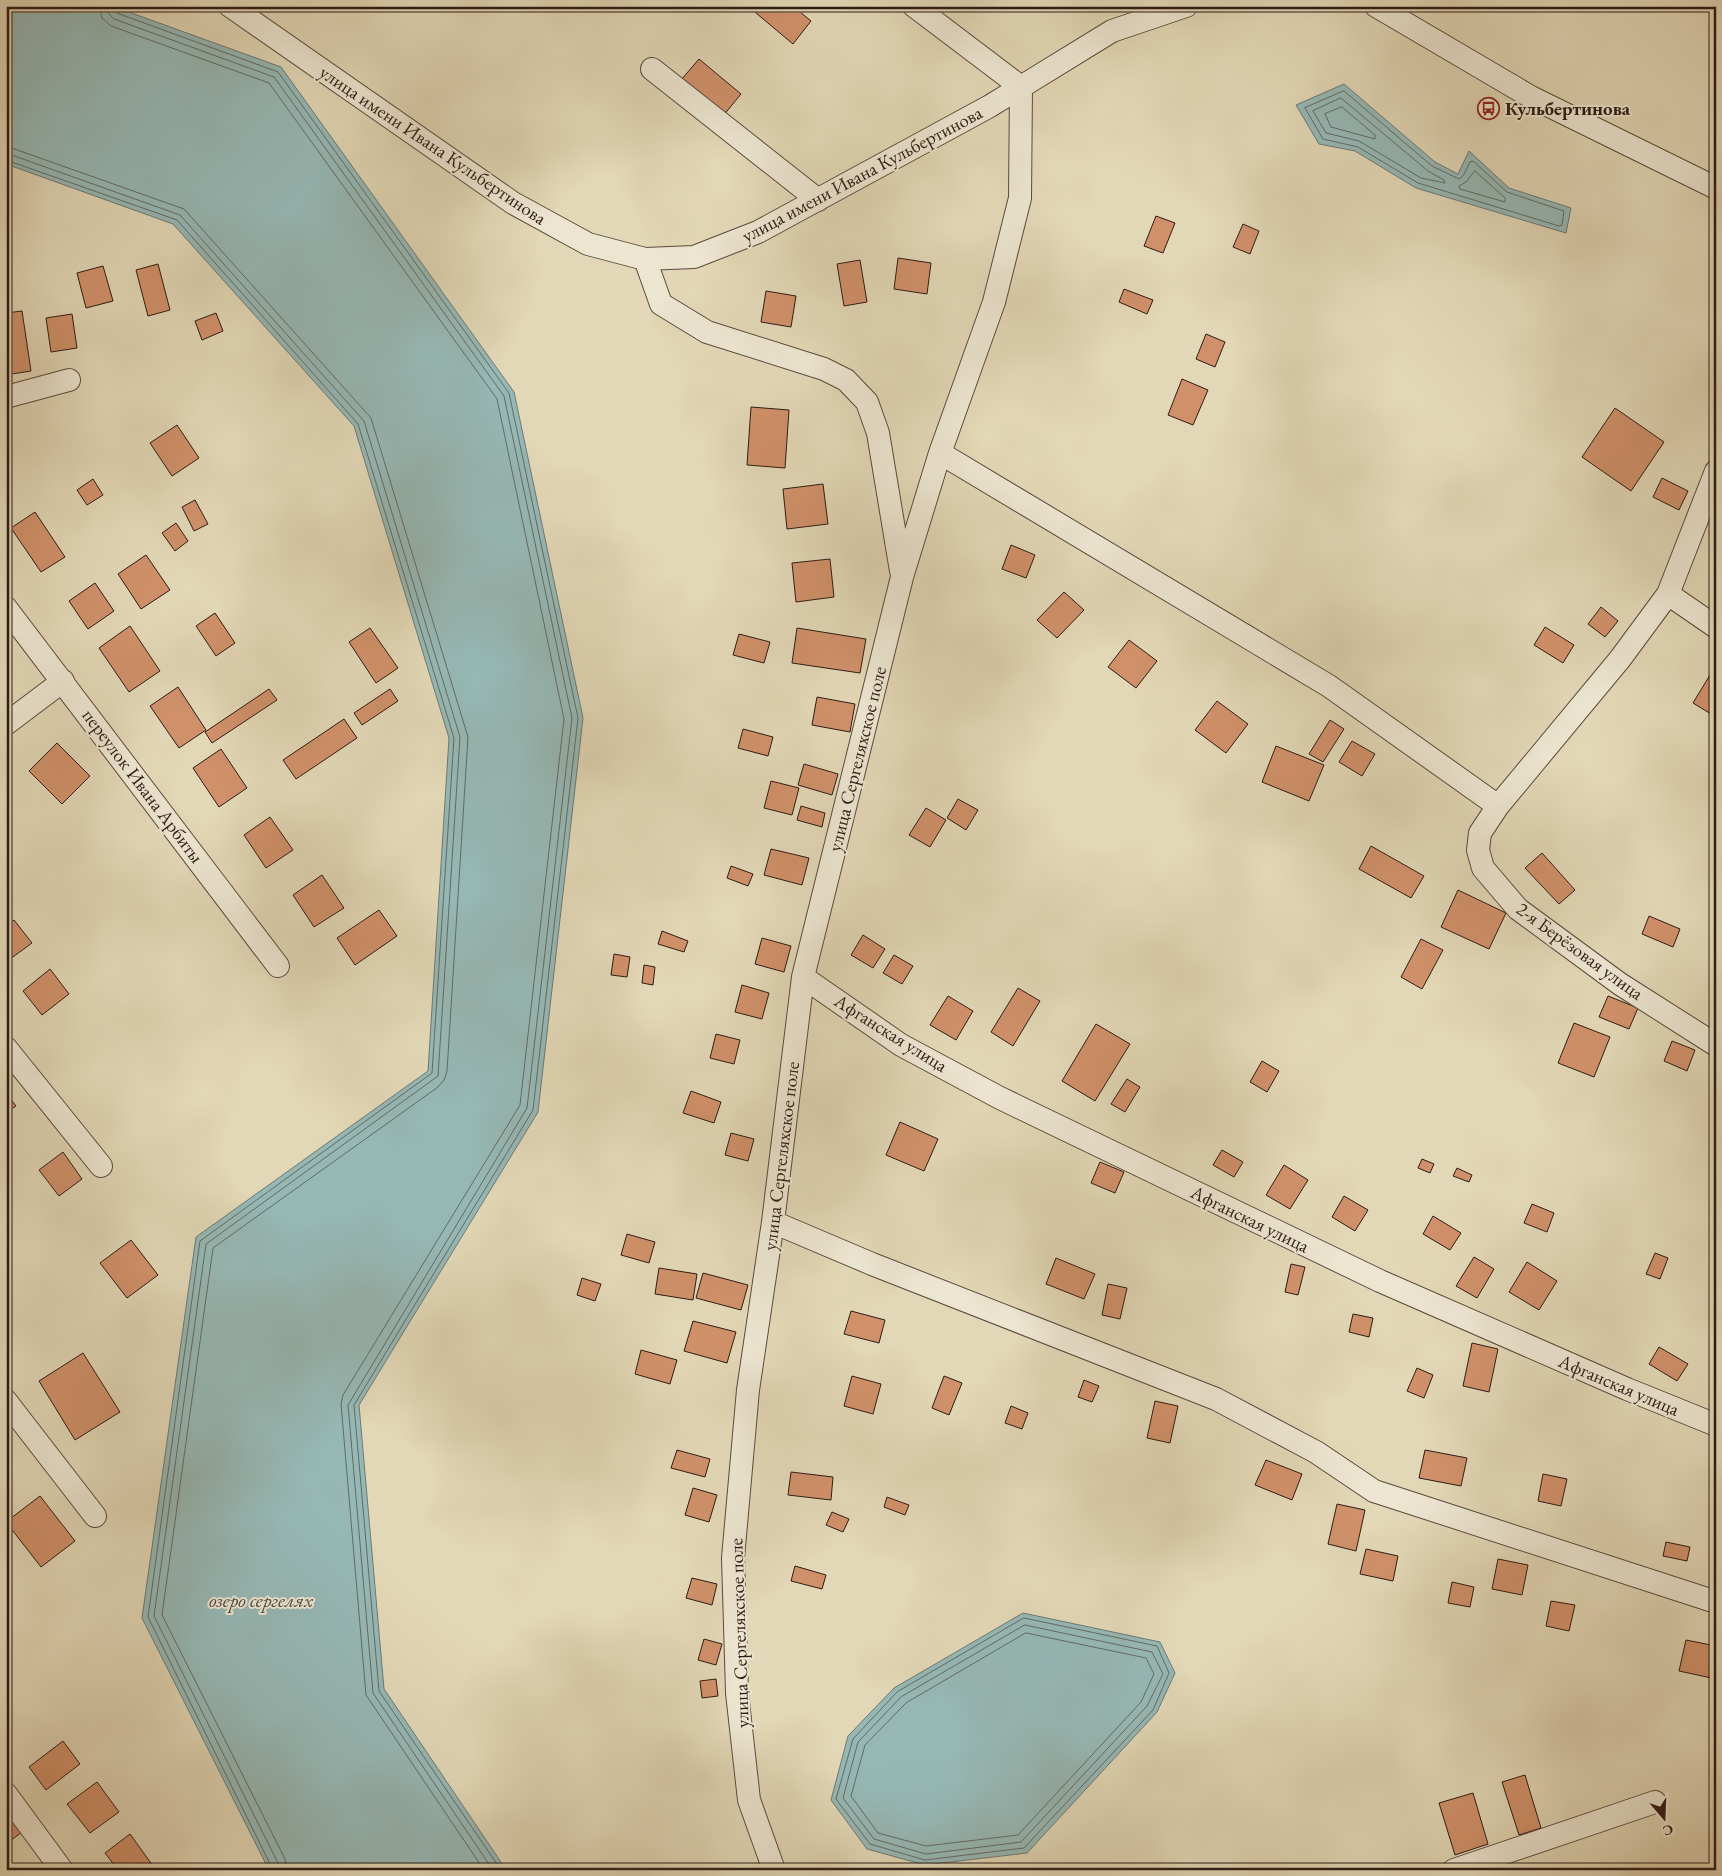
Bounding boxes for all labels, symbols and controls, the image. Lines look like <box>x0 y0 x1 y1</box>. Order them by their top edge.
street label: улица имени Ивана Кульбертинова <box>315 59 552 231</box>
bus stop icon: Кульбертинова <box>1477 96 1501 120</box>
place label: Кульбертинова <box>1505 96 1631 121</box>
street label: улица имени Ивана Кульбертинова <box>737 100 987 248</box>
street label: улица Сергеляхское поле <box>822 664 892 854</box>
street label: переулок Ивана Арбиты <box>77 704 210 869</box>
street label: 2-я Берёзовая улица <box>1511 896 1649 1006</box>
street label: Афганская улица <box>829 988 953 1078</box>
street label: улица Сергеляхское поле <box>757 1060 805 1252</box>
street label: Афганская улица <box>1186 1179 1314 1259</box>
street label: Афганская улица <box>1554 1348 1684 1422</box>
street label: улица Сергеляхское поле <box>723 1538 755 1728</box>
water label: озеро сергелях <box>209 1587 314 1613</box>
north arrow <box>1640 1794 1690 1844</box>
text: С <box>1661 1820 1676 1840</box>

